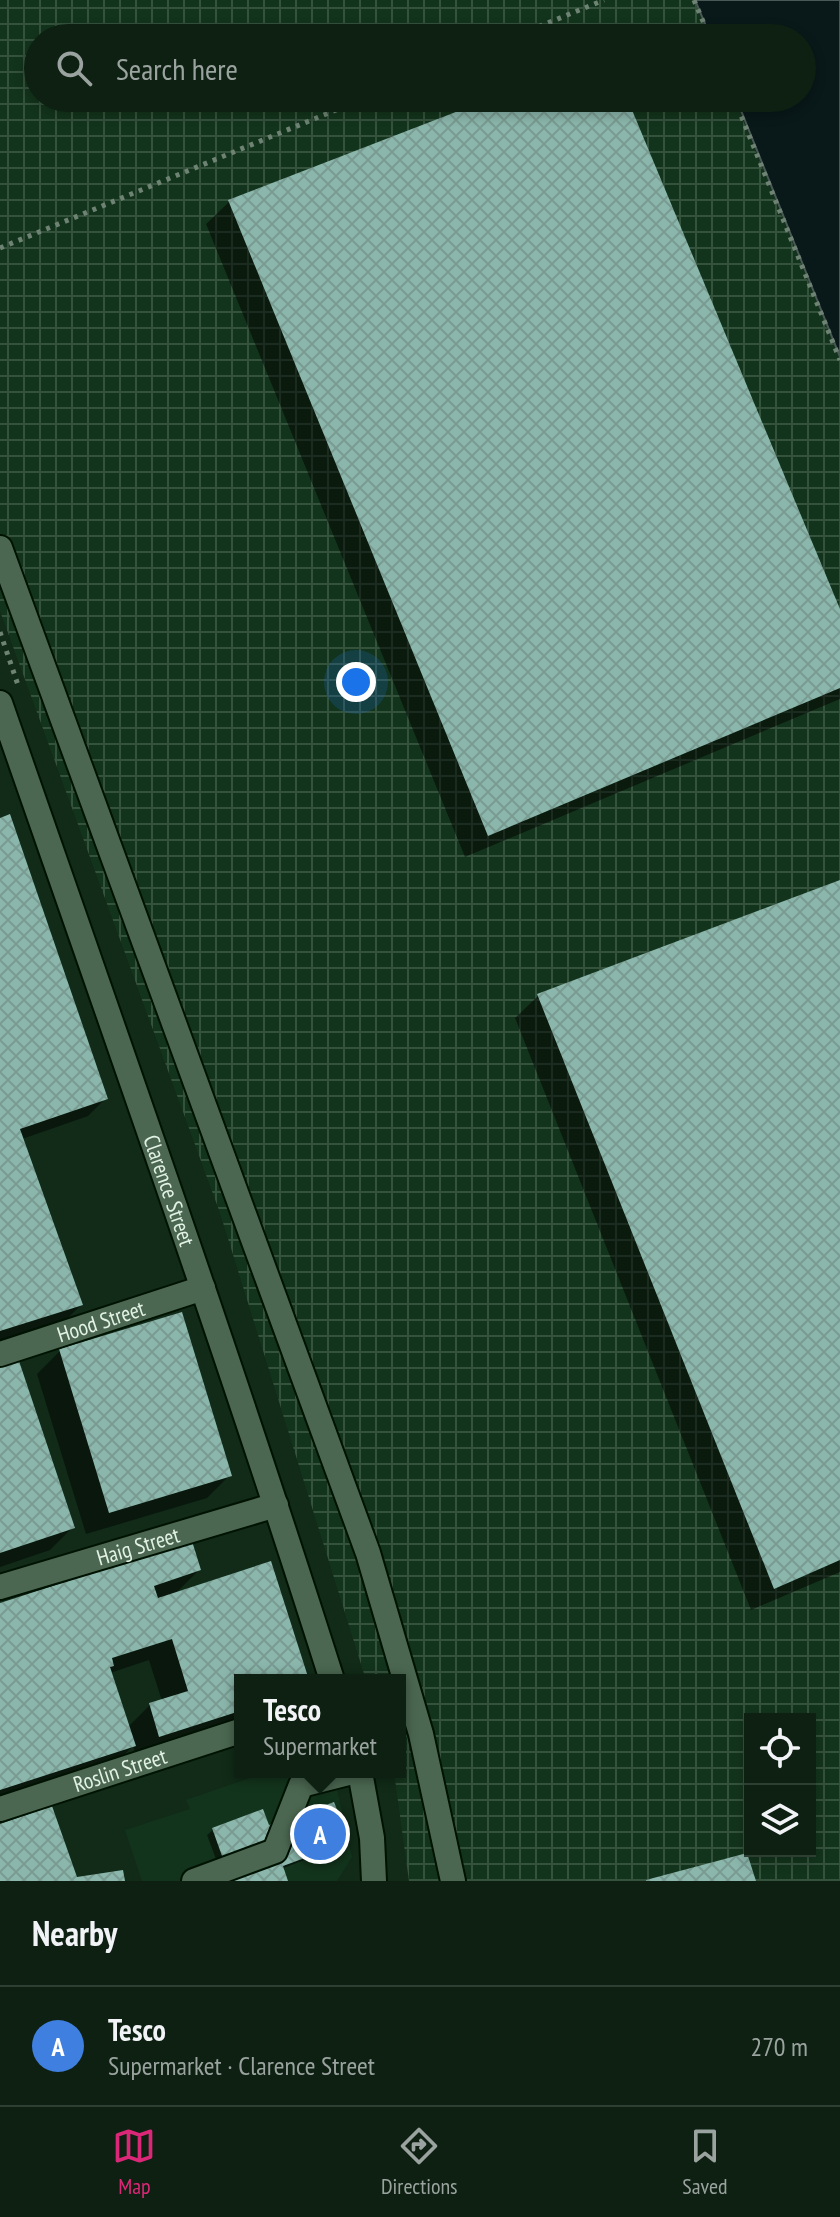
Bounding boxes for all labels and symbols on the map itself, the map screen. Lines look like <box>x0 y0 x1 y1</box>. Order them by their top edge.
your location <box>336 662 376 702</box>
street label: Clarence Street <box>137 1131 201 1250</box>
street label: Hood Street <box>53 1294 148 1349</box>
street label: Haig Street <box>93 1520 183 1572</box>
street label: Roslin Street <box>70 1742 170 1798</box>
pin: A <box>294 1804 346 1864</box>

